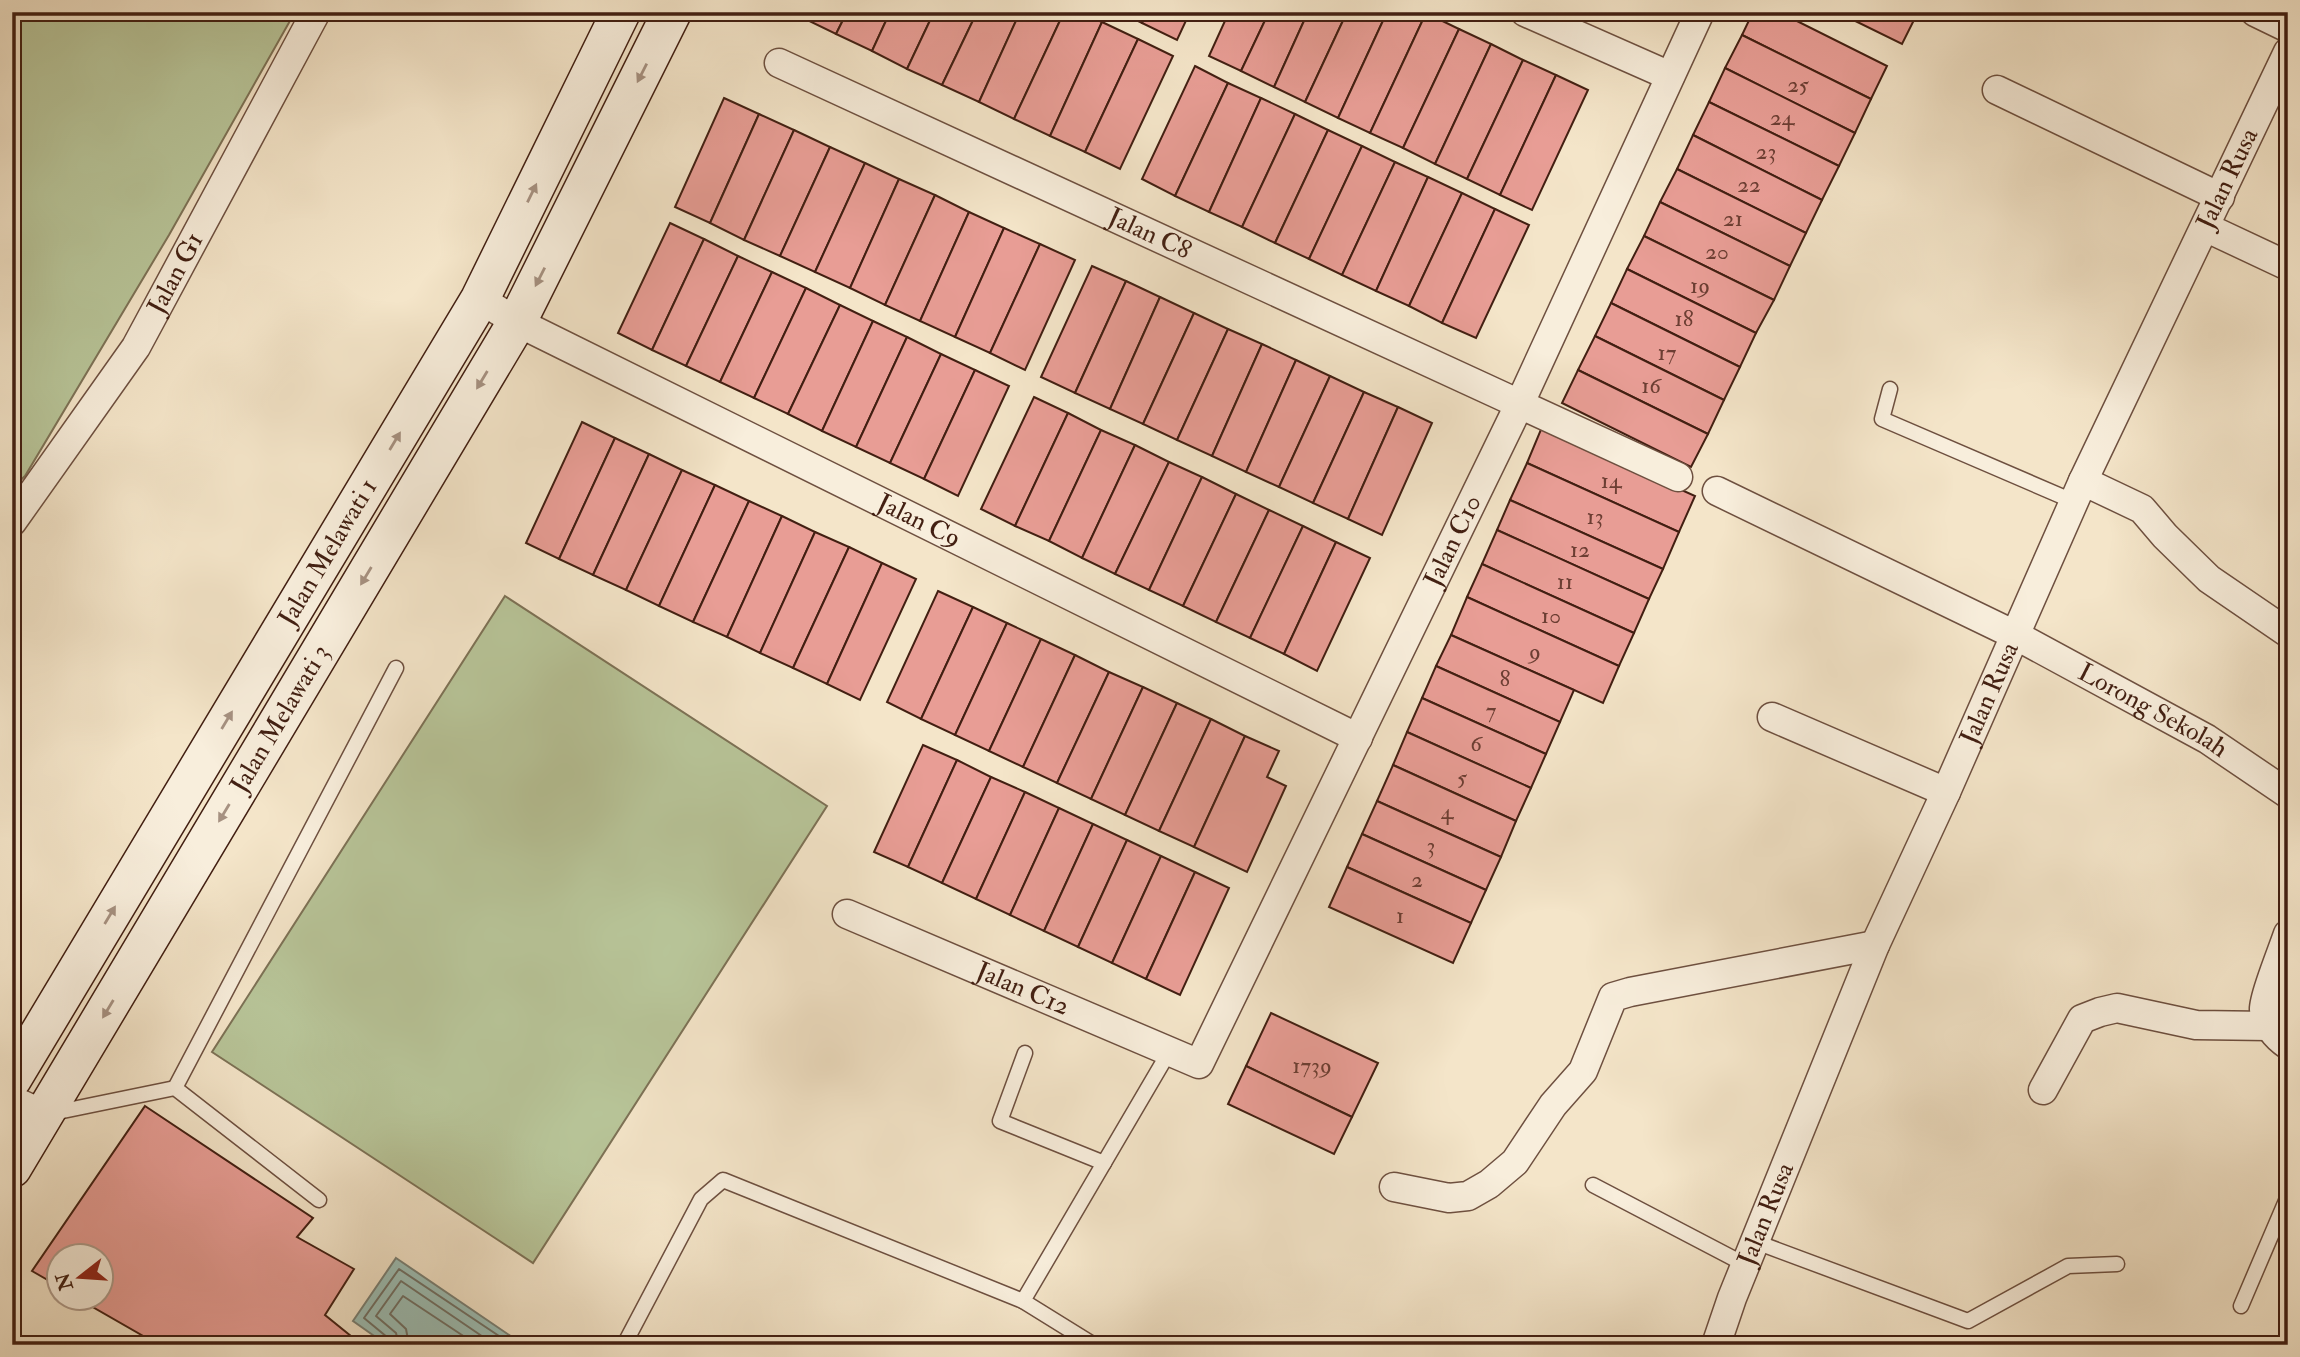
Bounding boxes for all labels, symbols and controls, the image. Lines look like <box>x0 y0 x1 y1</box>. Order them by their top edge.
one-way arrow <box>636 63 647 83</box>
house number: 25 <box>1787 70 1809 99</box>
house number: 24 <box>1770 103 1796 132</box>
street label: Jalan Rusa <box>2189 123 2265 235</box>
house number: 23 <box>1756 137 1776 166</box>
house number: 22 <box>1737 170 1761 199</box>
one-way arrow <box>527 183 538 203</box>
street label: Jalan C8 <box>1102 200 1196 267</box>
house number: 21 <box>1723 204 1743 233</box>
street label: Jalan G1 <box>140 227 210 321</box>
house number: 20 <box>1705 237 1729 266</box>
one-way arrow <box>534 267 545 287</box>
house number: 19 <box>1690 271 1710 300</box>
house number: 18 <box>1674 304 1694 333</box>
house number: 17 <box>1658 338 1677 367</box>
one-way arrow <box>476 371 488 390</box>
house number: 16 <box>1641 371 1662 400</box>
one-way arrow <box>389 431 401 450</box>
house number: 14 <box>1601 466 1623 495</box>
street label: Jalan Melawati 1 <box>271 473 384 633</box>
street label: Jalan C9 <box>871 486 966 555</box>
street label: Jalan C10 <box>1417 490 1489 593</box>
house number: 13 <box>1586 502 1604 531</box>
house number: 12 <box>1570 535 1590 564</box>
one-way arrow <box>359 566 372 585</box>
house number: 11 <box>1557 567 1573 596</box>
house number: 10 <box>1541 601 1561 630</box>
house number: 9 <box>1527 637 1541 666</box>
street label: Jalan Rusa <box>1953 637 2026 750</box>
street label: Jalan Melawati 3 <box>223 639 337 800</box>
street label: Lorong Sekolah <box>2072 656 2234 765</box>
house number: 8 <box>1500 664 1511 693</box>
house number: 7 <box>1486 696 1497 725</box>
one-way arrow <box>221 711 234 730</box>
house number: 6 <box>1470 729 1483 758</box>
house number: 5 <box>1457 763 1467 792</box>
house number: 4 <box>1441 797 1455 826</box>
one-way arrow <box>218 804 231 823</box>
house number: 3 <box>1427 831 1435 860</box>
house number: 2 <box>1411 865 1423 894</box>
house number: 1 <box>1396 901 1404 930</box>
one-way arrow <box>104 906 117 925</box>
street label: Jalan C12 <box>970 954 1074 1023</box>
one-way arrow <box>102 999 114 1018</box>
house number: 1739 <box>1292 1051 1332 1080</box>
street label: Jalan Rusa <box>1730 1158 1801 1271</box>
north arrow <box>46 1242 116 1312</box>
text: N <box>50 1269 79 1294</box>

